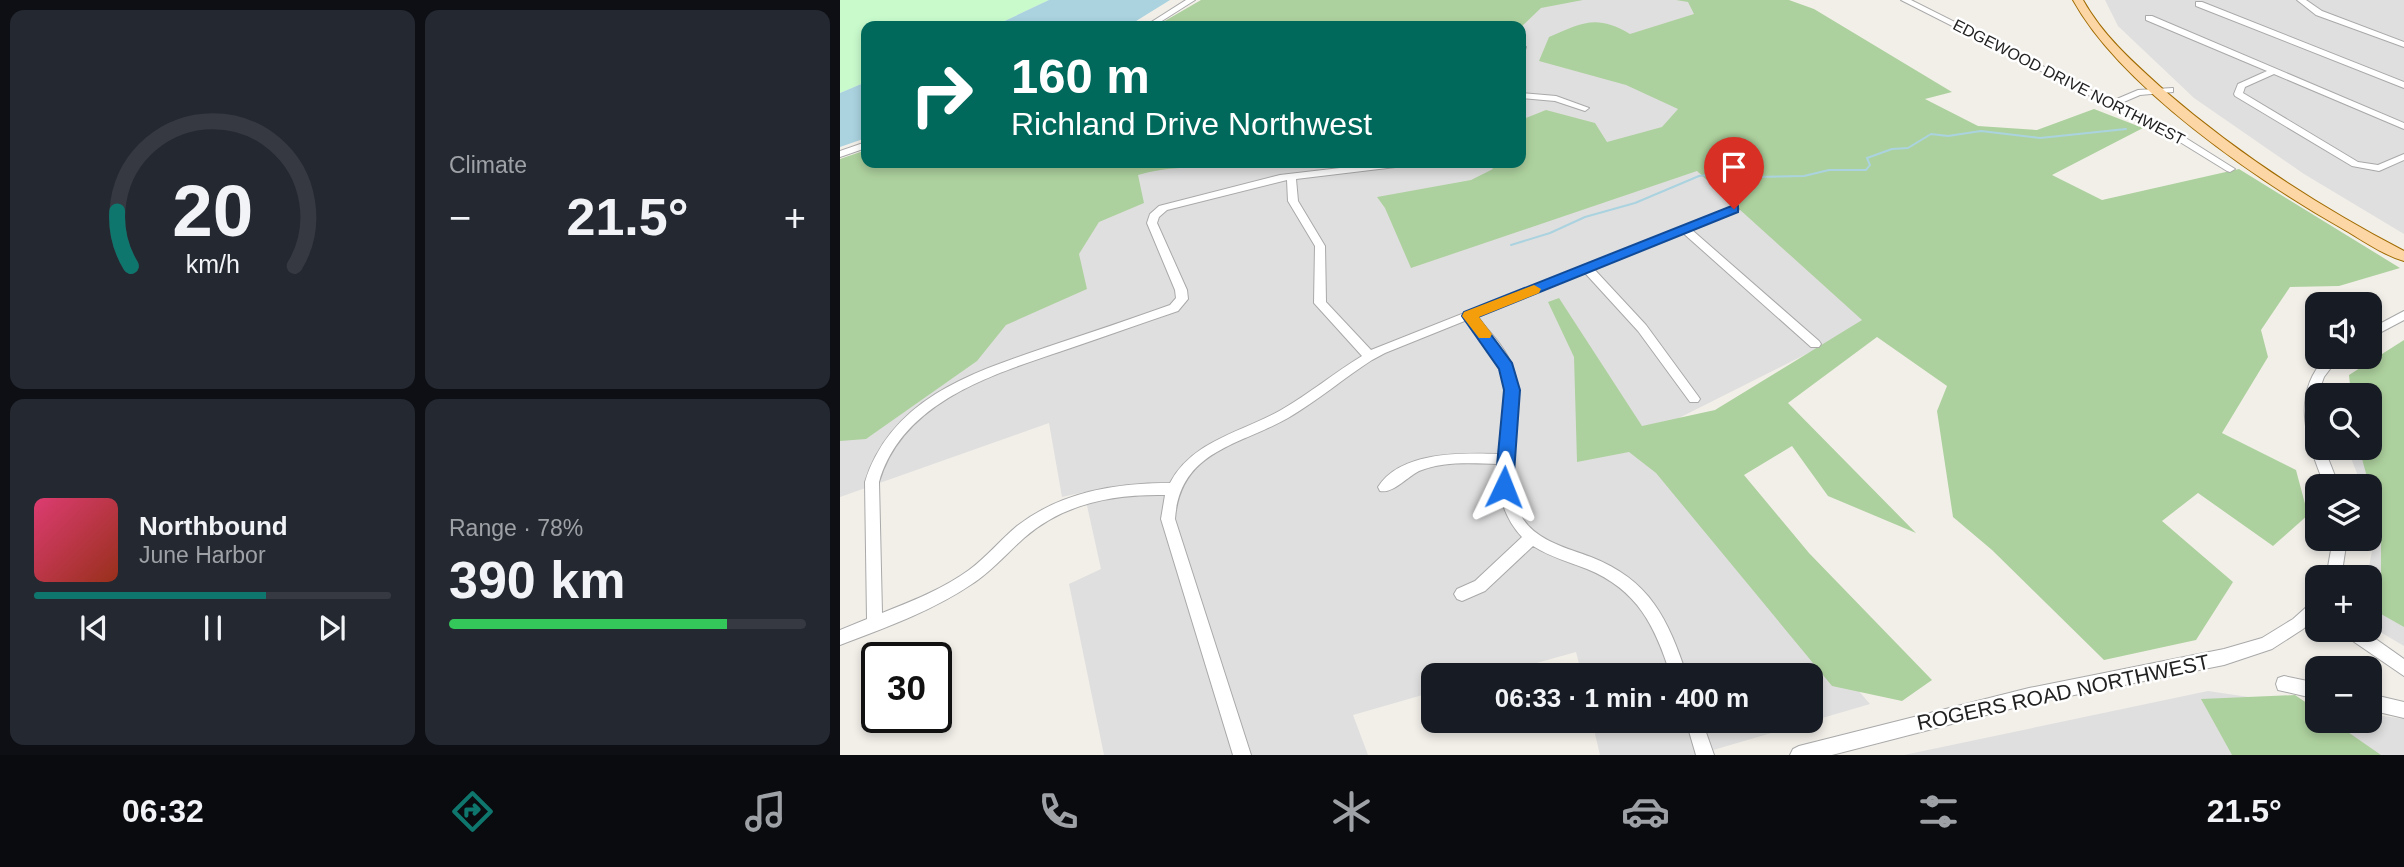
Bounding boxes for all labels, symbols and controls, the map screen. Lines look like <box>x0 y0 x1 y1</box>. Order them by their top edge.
street label: EDGEWOOD DRIVE NORTHWEST <box>1950 16 2188 148</box>
icon: right <box>896 49 987 140</box>
text: 160 m <box>1011 49 1150 103</box>
text: Richland Drive Northwest <box>1011 106 1372 142</box>
pin <box>1704 137 1764 209</box>
icon: arrive <box>1715 148 1753 186</box>
text: Climate <box>449 152 527 178</box>
text: 20 <box>172 170 253 251</box>
text: 21.5° <box>566 188 689 246</box>
text: − <box>449 197 471 239</box>
text: + <box>784 197 806 239</box>
text: km/h <box>185 249 240 277</box>
map controls <box>2305 292 2382 733</box>
button: sound <box>2305 292 2382 369</box>
button: search <box>2305 383 2382 460</box>
position arrow <box>1467 450 1541 524</box>
button: layers <box>2305 474 2382 551</box>
text: Northbound <box>139 511 288 541</box>
text: Range · 78% <box>449 515 583 541</box>
text: June Harbor <box>139 542 266 568</box>
text: 390 km <box>449 551 625 609</box>
button: + <box>2305 565 2382 642</box>
icon: previous <box>75 609 113 647</box>
icon: pause <box>194 609 232 647</box>
icon: next <box>313 609 351 647</box>
speed limit sign: 30 <box>861 642 952 733</box>
street label: ROGERS ROAD NORTHWEST <box>1915 650 2211 734</box>
button: − <box>2305 656 2382 733</box>
text: 06:33 · 1 min · 400 m <box>1495 683 1749 713</box>
icon: directions <box>448 787 497 836</box>
icon: music <box>741 787 790 836</box>
icon: phone <box>1034 787 1083 836</box>
icon: climate <box>1327 787 1376 836</box>
icon: car <box>1621 787 1670 836</box>
icon: filters <box>1914 787 1963 836</box>
text: 06:32 <box>122 793 204 829</box>
text: 21.5° <box>2207 793 2282 829</box>

